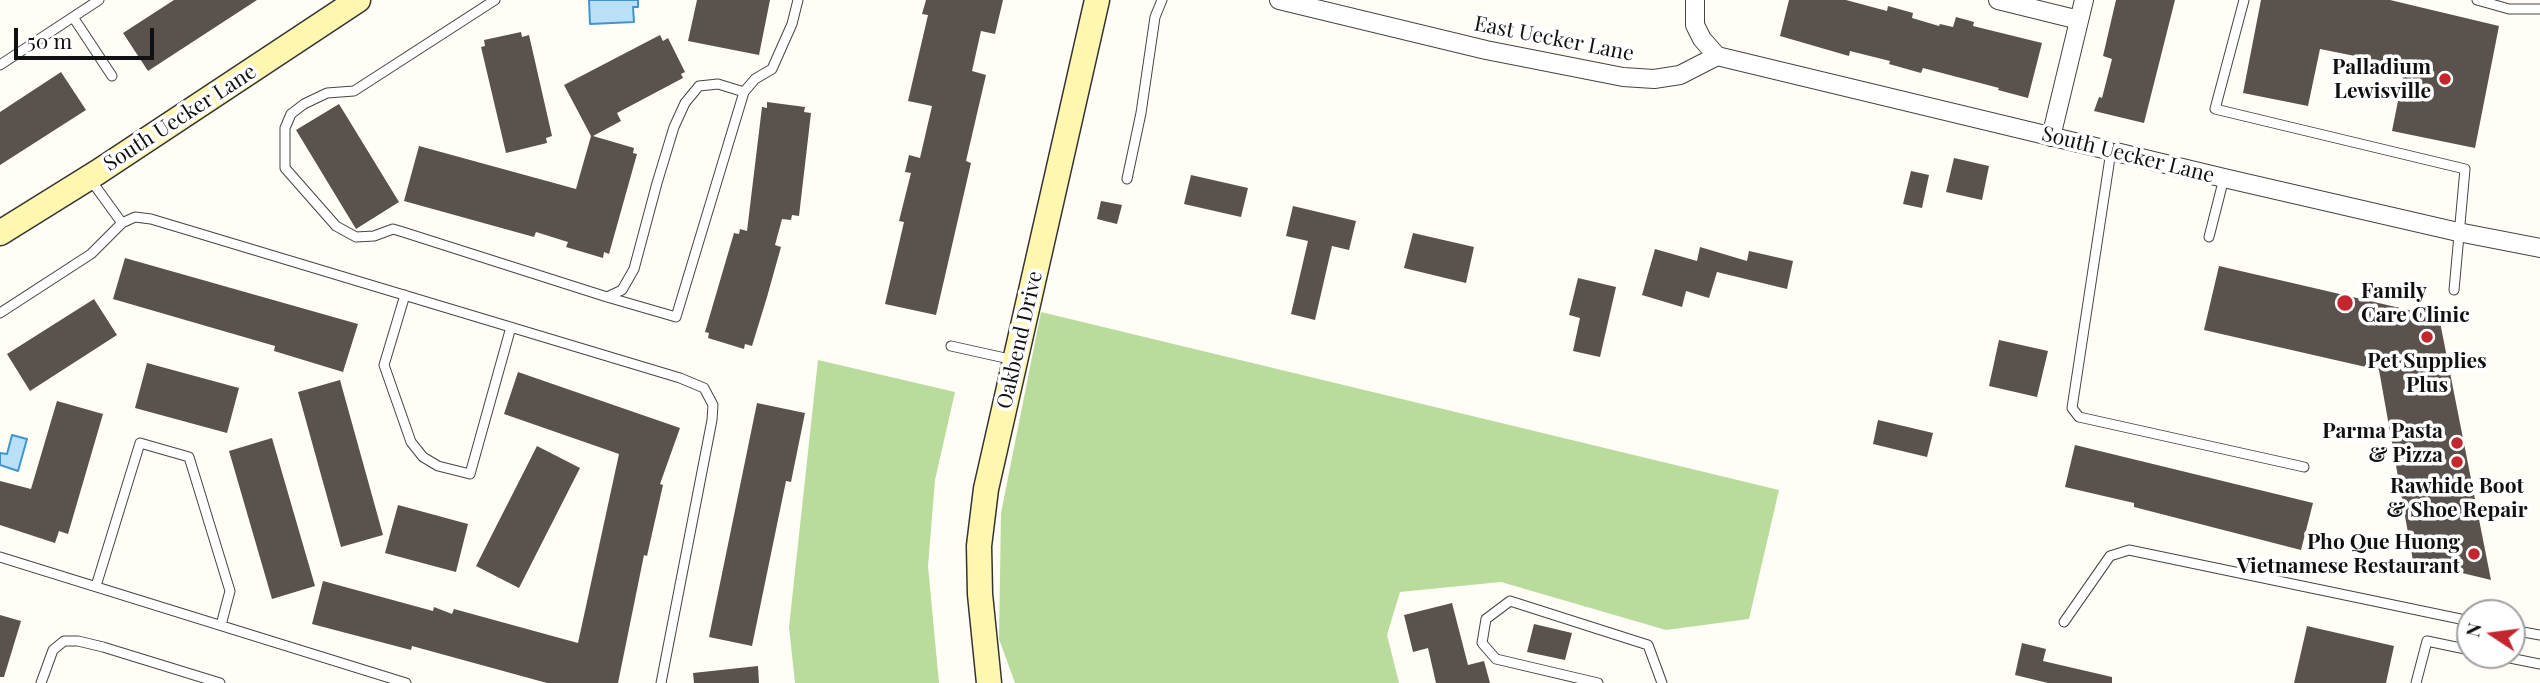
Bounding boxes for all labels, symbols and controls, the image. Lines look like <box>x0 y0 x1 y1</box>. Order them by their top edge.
street label: East Uecker Lane <box>1472 11 1636 67</box>
scale bar <box>18 14 158 58</box>
text: 50 m <box>27 26 72 54</box>
place label: Palladium Lewisville <box>2332 54 2431 104</box>
street label: South Uecker Lane <box>99 59 261 177</box>
marker: Palladium Lewisville <box>2437 71 2453 87</box>
street label: South Uecker Lane <box>2039 121 2217 189</box>
street label: Oakbend Drive <box>992 269 1048 411</box>
place label: Family Care Clinic <box>2361 278 2470 328</box>
marker: Family Care Clinic <box>2335 293 2355 313</box>
marker: Pet Supplies Plus <box>2419 329 2435 345</box>
place label: Pet Supplies Plus <box>2367 348 2487 398</box>
place label: Parma Pasta & Pizza <box>2322 418 2443 468</box>
marker: Parma Pasta & Pizza <box>2449 435 2465 451</box>
marker: Rawhide Boot & Shoe Repair <box>2449 454 2465 470</box>
place label: Rawhide Boot & Shoe Repair <box>2386 473 2528 523</box>
place label: Pho Que Huong Vietnamese Restaurant <box>2237 529 2460 579</box>
marker: Pho Que Huong Vietnamese Restaurant <box>2466 546 2482 562</box>
north arrow <box>2456 599 2526 669</box>
text: N <box>2458 620 2487 639</box>

